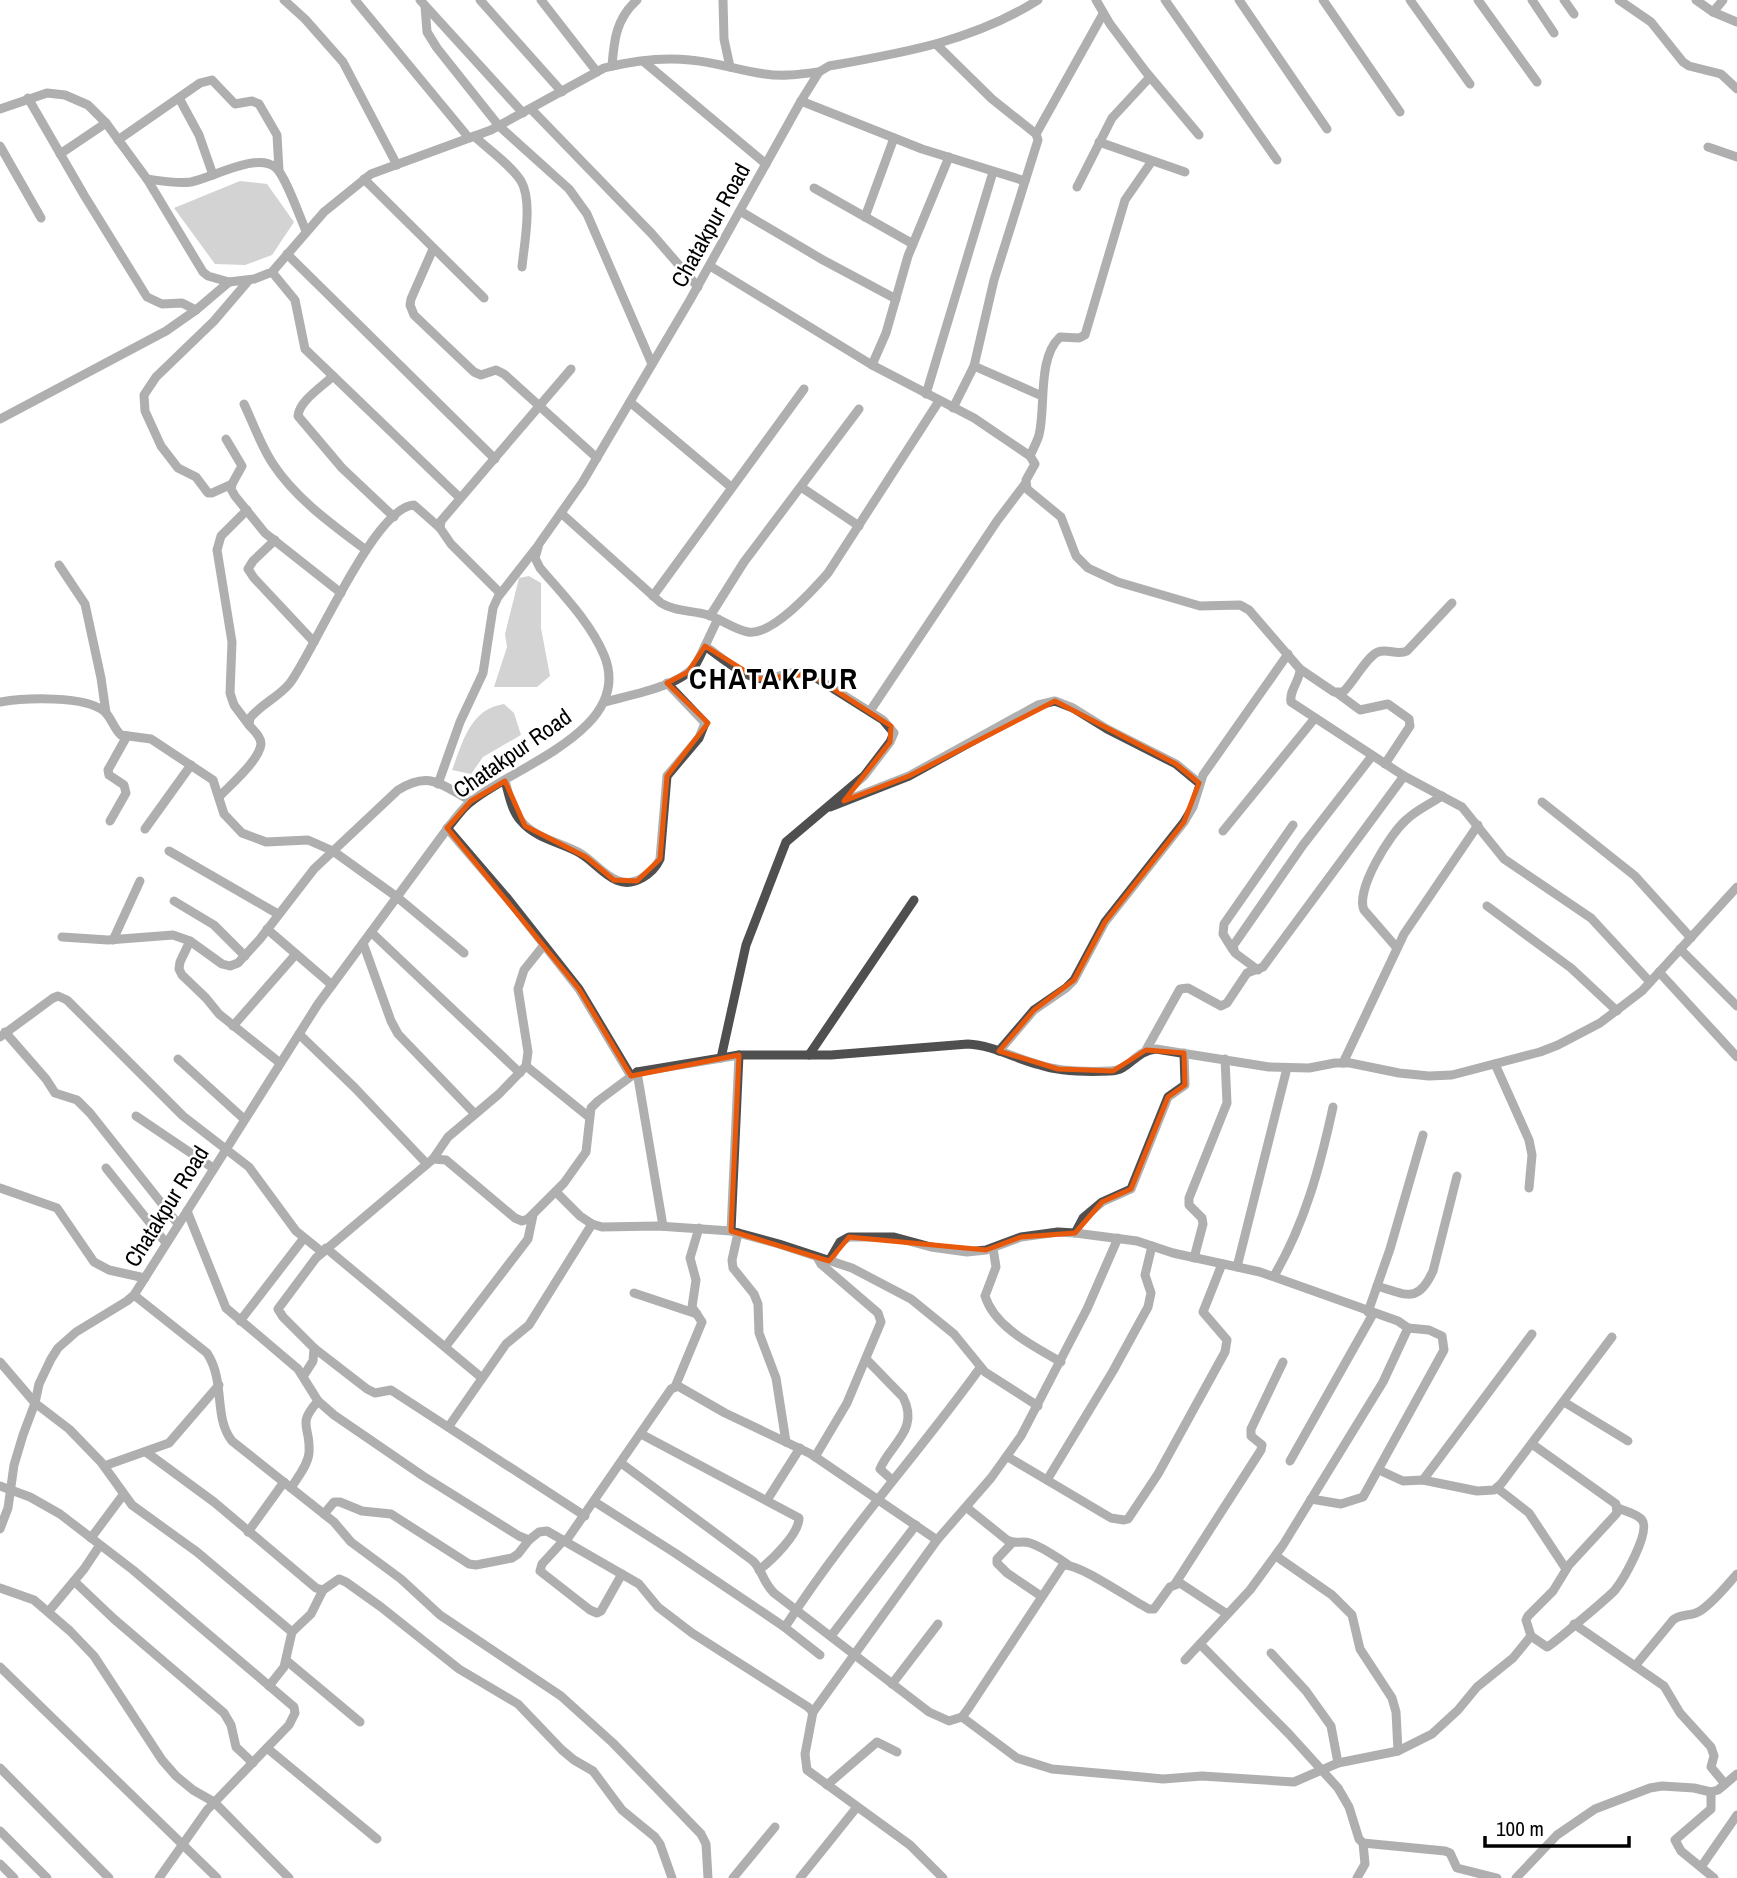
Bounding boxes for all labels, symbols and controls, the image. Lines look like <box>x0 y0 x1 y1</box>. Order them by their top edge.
street label: Chatakpur Road <box>663 157 757 293</box>
district label: CHATAKPUR <box>689 658 859 698</box>
street label: Chatakpur Road <box>447 701 577 805</box>
street label: Chatakpur Road <box>116 1140 216 1272</box>
scale bar <box>1485 1804 1628 1848</box>
text: 100 m <box>1496 1814 1544 1843</box>

